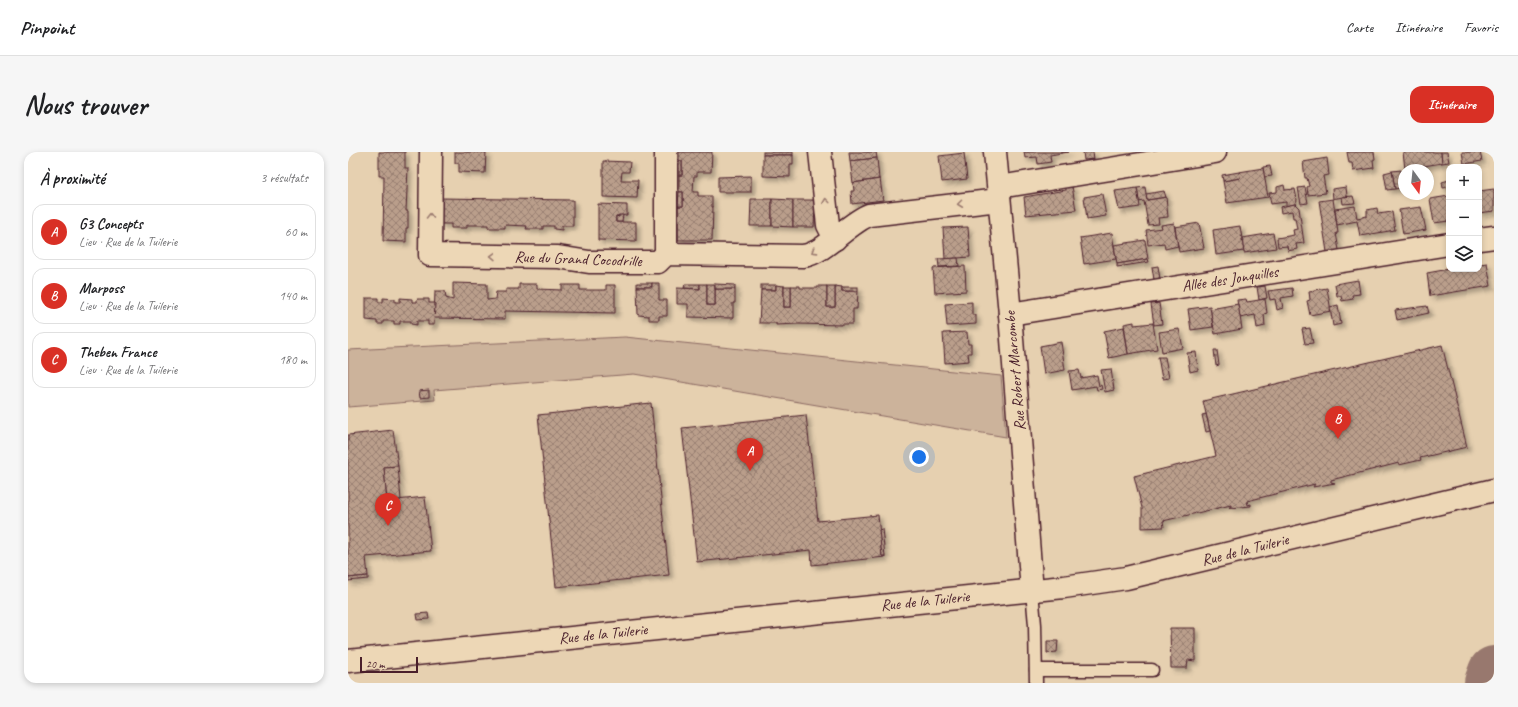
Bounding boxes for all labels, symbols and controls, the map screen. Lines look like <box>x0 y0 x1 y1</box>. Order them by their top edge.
text: Pinpoint <box>20 16 74 40</box>
text: Carte <box>1346 19 1373 36</box>
text: Itinéraire <box>1395 19 1442 36</box>
text: Favoris <box>1464 19 1498 36</box>
button: Itinéraire <box>1410 86 1494 123</box>
text: Nous trouver <box>24 87 147 122</box>
north arrow <box>1398 164 1434 200</box>
map controls <box>1446 164 1482 272</box>
button: + <box>1446 164 1482 200</box>
text: À proximité <box>40 168 105 189</box>
text: 3 résultats <box>260 170 308 186</box>
one-way arrow <box>821 198 830 204</box>
one-way arrow <box>957 199 964 208</box>
button: − <box>1446 200 1482 236</box>
one-way arrow <box>426 213 434 219</box>
text: G3 Concepts <box>79 215 143 234</box>
text: A <box>51 224 57 240</box>
text: 60 m <box>285 224 307 240</box>
text: Lieu · Rue de la Tuilerie <box>79 234 177 250</box>
button: layers <box>1446 236 1482 272</box>
street label: Rue du Grand Cocodrille <box>514 247 644 271</box>
one-way arrow <box>811 247 818 254</box>
one-way arrow <box>490 252 496 260</box>
street label: Allée des Jonquilles <box>1180 261 1281 296</box>
text: Marposs <box>79 279 124 298</box>
text: B <box>51 288 57 304</box>
text: 140 m <box>279 288 307 304</box>
text: Lieu · Rue de la Tuilerie <box>79 298 177 314</box>
street label: Rue Robert Marcombe <box>1000 309 1030 432</box>
text: Theben France <box>79 343 157 362</box>
text: C <box>51 352 57 368</box>
text: 180 m <box>279 352 307 368</box>
text: Lieu · Rue de la Tuilerie <box>79 362 177 378</box>
pin: B <box>1325 406 1351 439</box>
pin: A <box>737 438 763 471</box>
your location <box>909 447 929 467</box>
pin: C <box>375 493 401 526</box>
street label: Rue de la Tuilerie <box>1199 529 1292 570</box>
street label: Rue de la Tuilerie <box>880 586 972 616</box>
street label: Rue de la Tuilerie <box>558 619 650 649</box>
scale bar <box>360 655 418 674</box>
text: 20 m <box>366 657 385 671</box>

